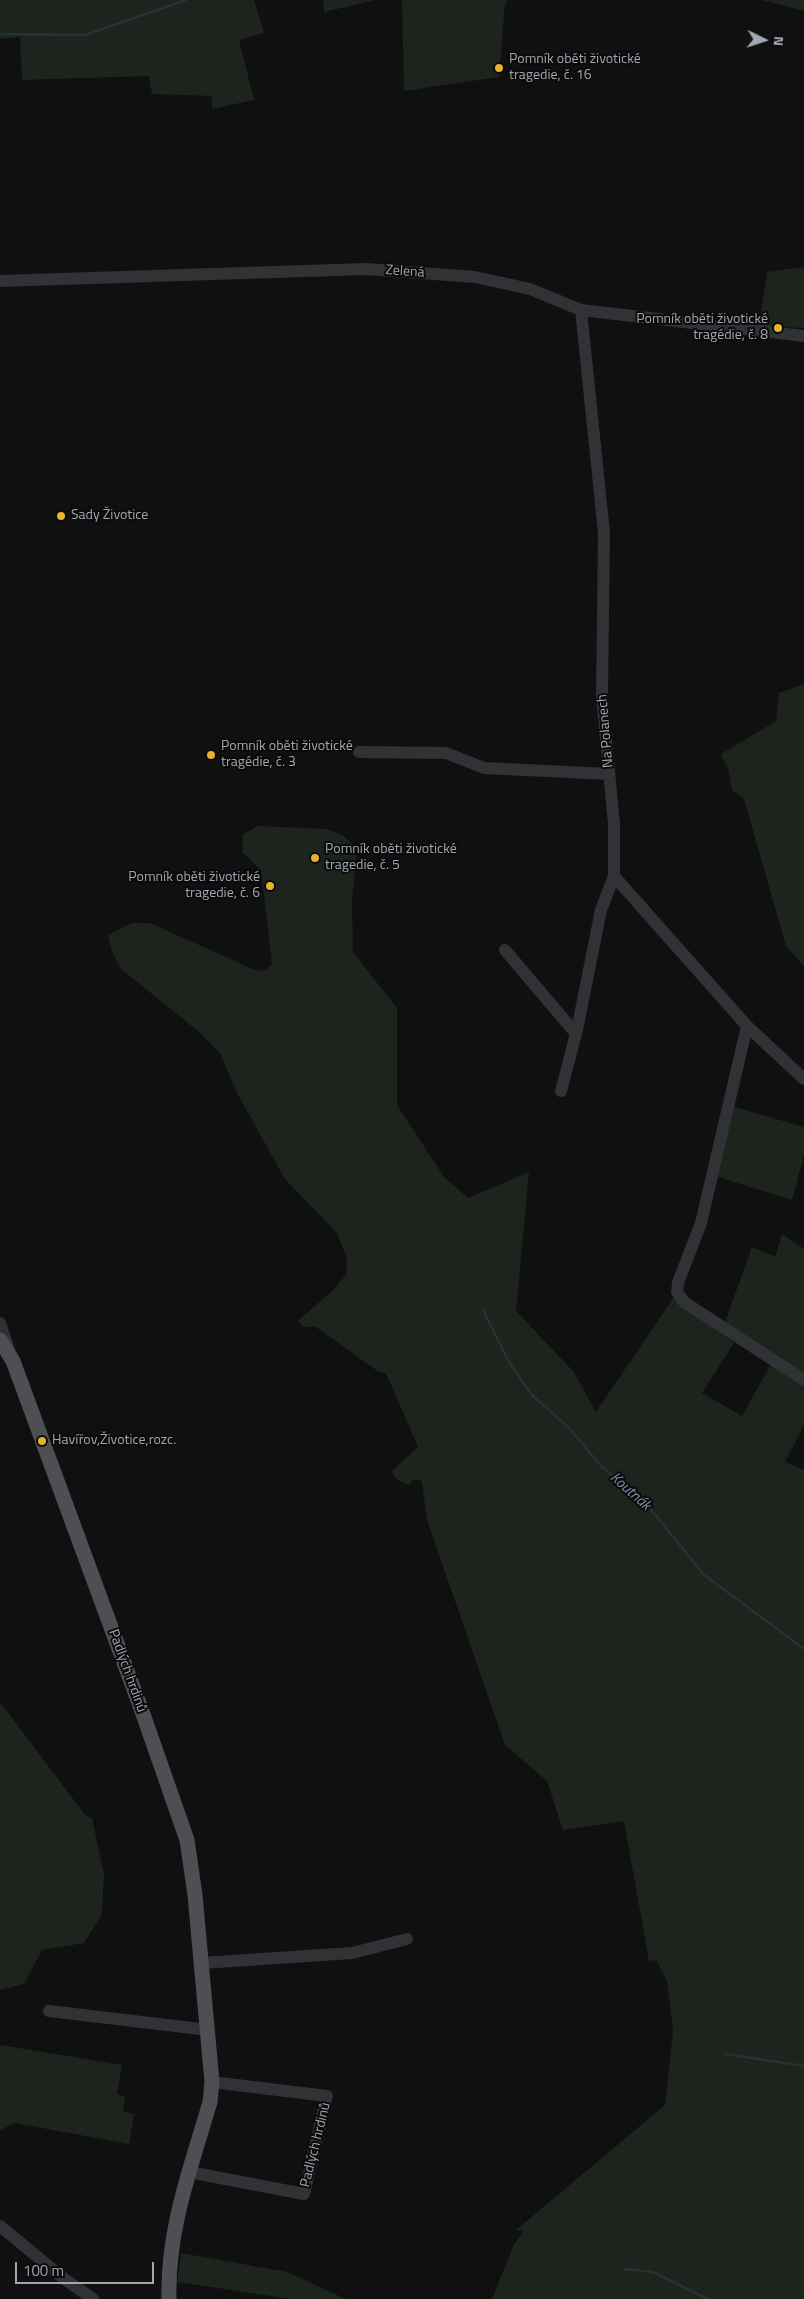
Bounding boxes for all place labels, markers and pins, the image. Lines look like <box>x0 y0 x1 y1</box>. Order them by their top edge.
place label: Pomník oběti životické tragedie, č. 16 <box>509 52 641 84</box>
marker: Pomník oběti životické tragedie, č. 16 <box>493 62 505 74</box>
place label: Pomník oběti životické tragédie, č. 8 <box>636 312 768 344</box>
marker: Pomník oběti životické tragédie, č. 8 <box>772 322 784 334</box>
place label: Sady Životice <box>71 508 148 524</box>
marker: Sady Životice <box>55 510 67 522</box>
place label: Pomník oběti životické tragédie, č. 3 <box>221 739 353 772</box>
marker: Pomník oběti životické tragédie, č. 3 <box>205 749 217 761</box>
place label: Pomník oběti životické tragedie, č. 5 <box>325 842 457 874</box>
marker: Pomník oběti životické tragedie, č. 5 <box>309 852 321 864</box>
place label: Pomník oběti životické tragedie, č. 6 <box>128 870 260 902</box>
marker: Pomník oběti životické tragedie, č. 6 <box>264 880 276 892</box>
place label: Havířov,Životice,rozc. <box>52 1433 176 1449</box>
marker: Havířov,Životice,rozc. <box>36 1435 48 1447</box>

